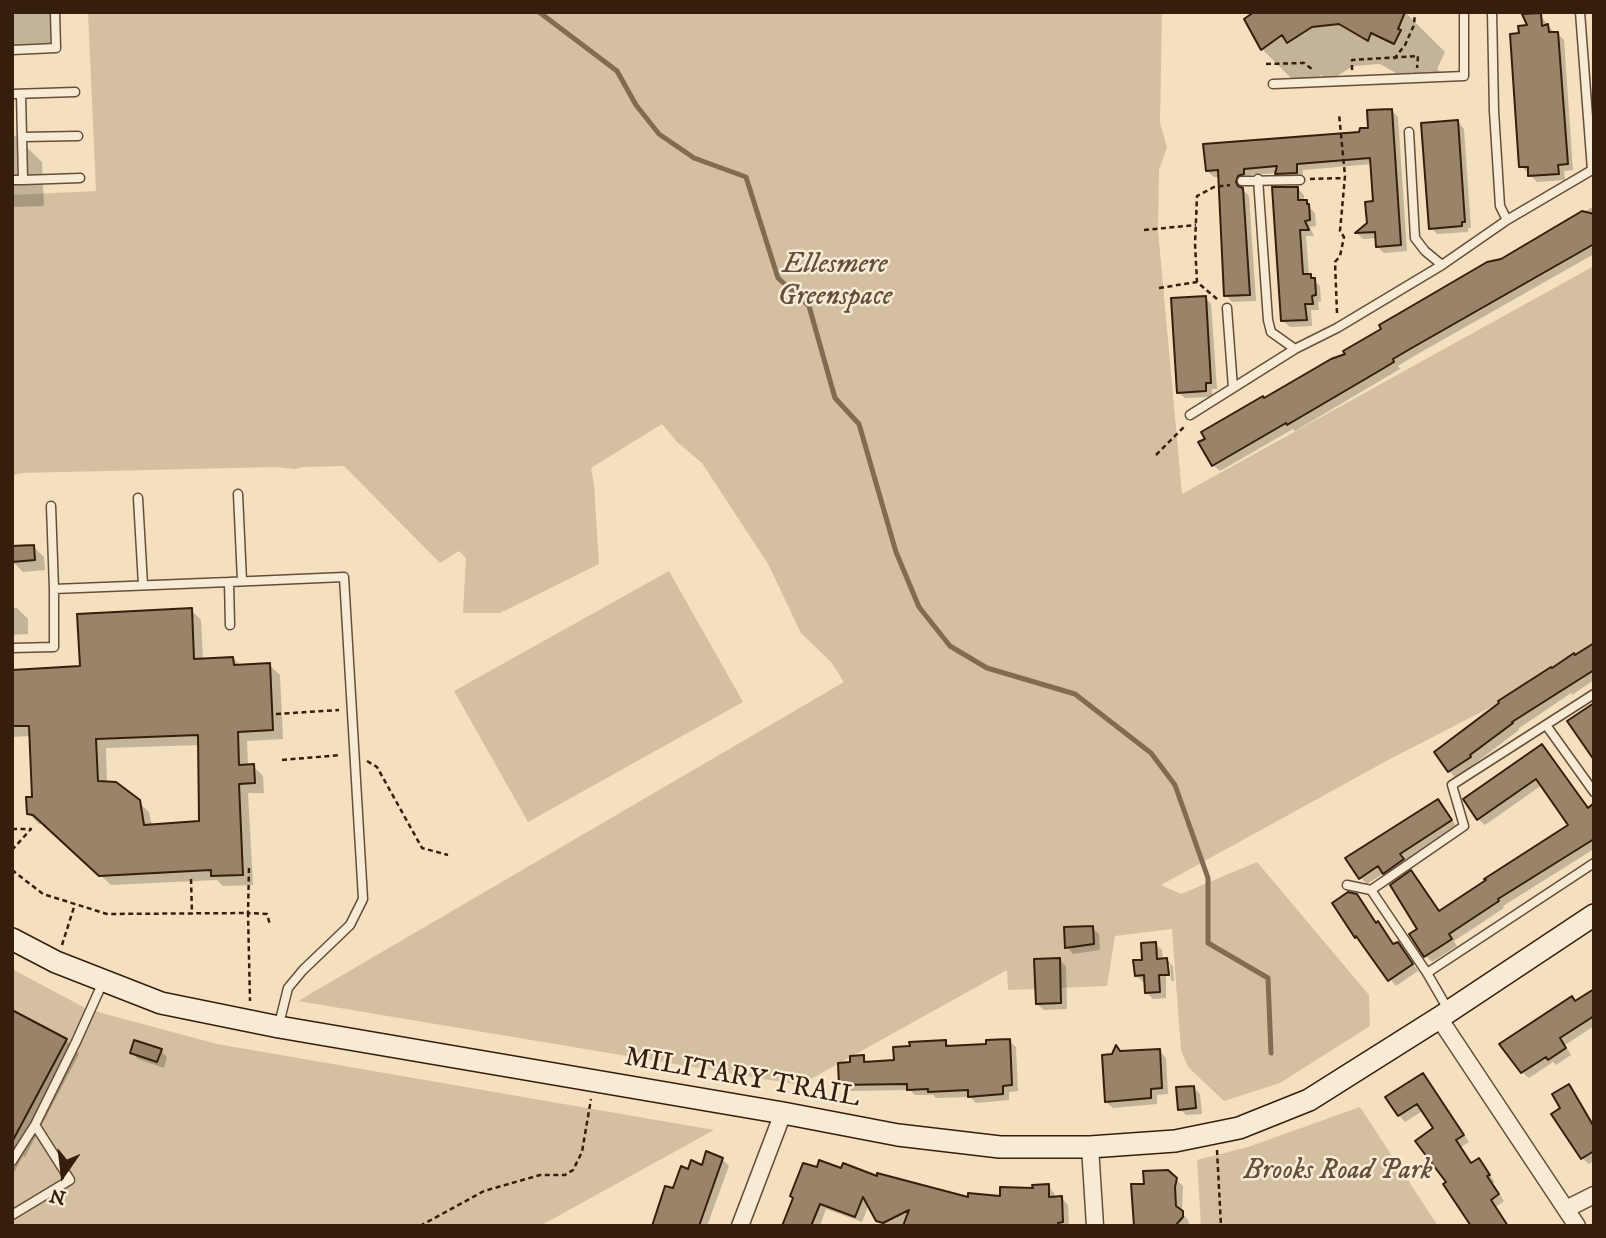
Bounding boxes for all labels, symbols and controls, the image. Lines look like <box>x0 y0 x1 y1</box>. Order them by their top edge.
park label: Ellesmere Greenspace <box>778 249 892 315</box>
street label: MILITARY TRAIL <box>622 1042 862 1116</box>
north arrow <box>28 1140 98 1210</box>
park label: Brooks Road Park <box>1244 1155 1432 1189</box>
text: N <box>47 1183 68 1209</box>

